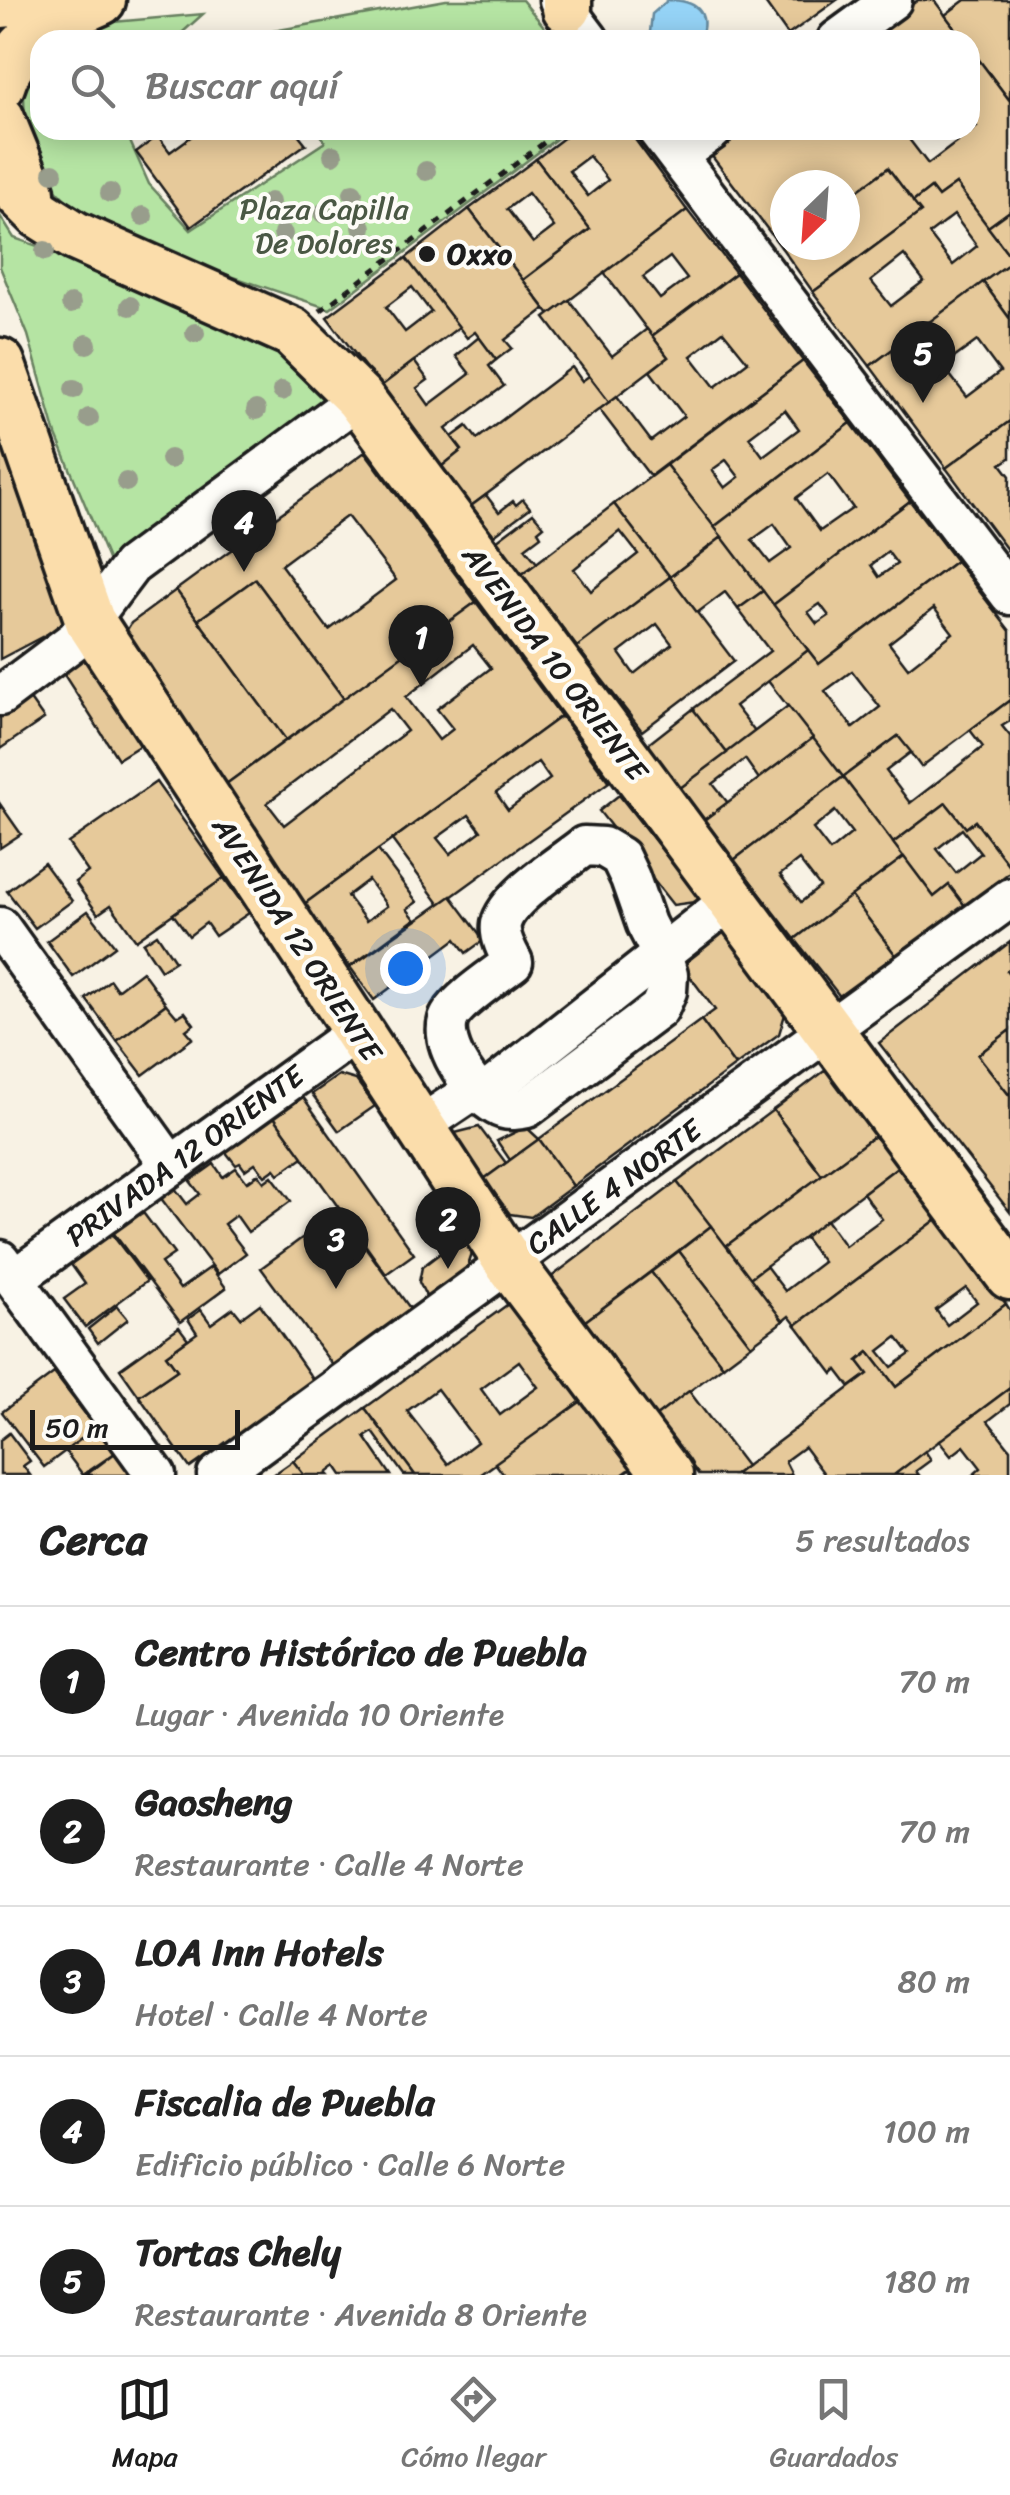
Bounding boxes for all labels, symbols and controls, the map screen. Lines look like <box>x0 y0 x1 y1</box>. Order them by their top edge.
search box <box>30 30 980 140</box>
text: Buscar aquí <box>145 52 339 119</box>
icon: search <box>65 58 120 113</box>
north arrow <box>770 170 860 260</box>
park label: Plaza Capilla De Dolores <box>240 182 409 270</box>
place label: Oxxo <box>447 227 513 281</box>
marker: Oxxo <box>416 243 438 265</box>
pin: 5 <box>890 320 956 403</box>
pin: 4 <box>212 490 276 572</box>
street label: AVENIDA 10 ORIENTE <box>447 532 664 795</box>
pin: 1 <box>388 604 454 687</box>
street label: AVENIDA 12 ORIENTE <box>196 804 398 1075</box>
your location <box>380 943 431 994</box>
street label: PRIVADA 12 ORIENTE <box>54 1049 318 1262</box>
street label: CALLE 4 NORTE <box>514 1103 716 1270</box>
pin: 2 <box>416 1186 480 1269</box>
pin: 3 <box>304 1206 368 1289</box>
text: 50 m <box>45 1403 109 1452</box>
scale bar <box>30 1405 240 1450</box>
text: Cerca <box>40 1503 147 1577</box>
text: 5 resultados <box>795 1512 970 1569</box>
text: Centro Histórico de Puebla <box>135 1619 586 1686</box>
text: 1 <box>66 1653 79 1710</box>
text: 70 m <box>899 1653 970 1710</box>
text: Lugar · Avenida 10 Oriente <box>135 1686 504 1743</box>
text: Gaosheng <box>135 1769 293 1836</box>
text: 2 <box>63 1803 82 1860</box>
text: 70 m <box>899 1803 970 1860</box>
text: Restaurante · Calle 4 Norte <box>135 1836 524 1893</box>
text: LOA Inn Hotels <box>135 1919 384 1986</box>
text: 3 <box>64 1953 81 2010</box>
text: 80 m <box>898 1953 970 2010</box>
text: Hotel · Calle 4 Norte <box>135 1986 428 2043</box>
text: Fiscalia de Puebla <box>135 2069 435 2136</box>
text: 4 <box>62 2103 83 2160</box>
text: 100 m <box>883 2103 970 2160</box>
text: Edificio público · Calle 6 Norte <box>135 2136 565 2193</box>
text: Tortas Chely <box>135 2219 341 2286</box>
text: 5 <box>63 2253 82 2310</box>
text: 180 m <box>884 2253 970 2310</box>
text: Restaurante · Avenida 8 Oriente <box>135 2286 587 2343</box>
tab: Mapa <box>112 2372 178 2481</box>
tab: Cómo llegar <box>401 2372 546 2481</box>
tab: Guardados <box>770 2372 898 2481</box>

